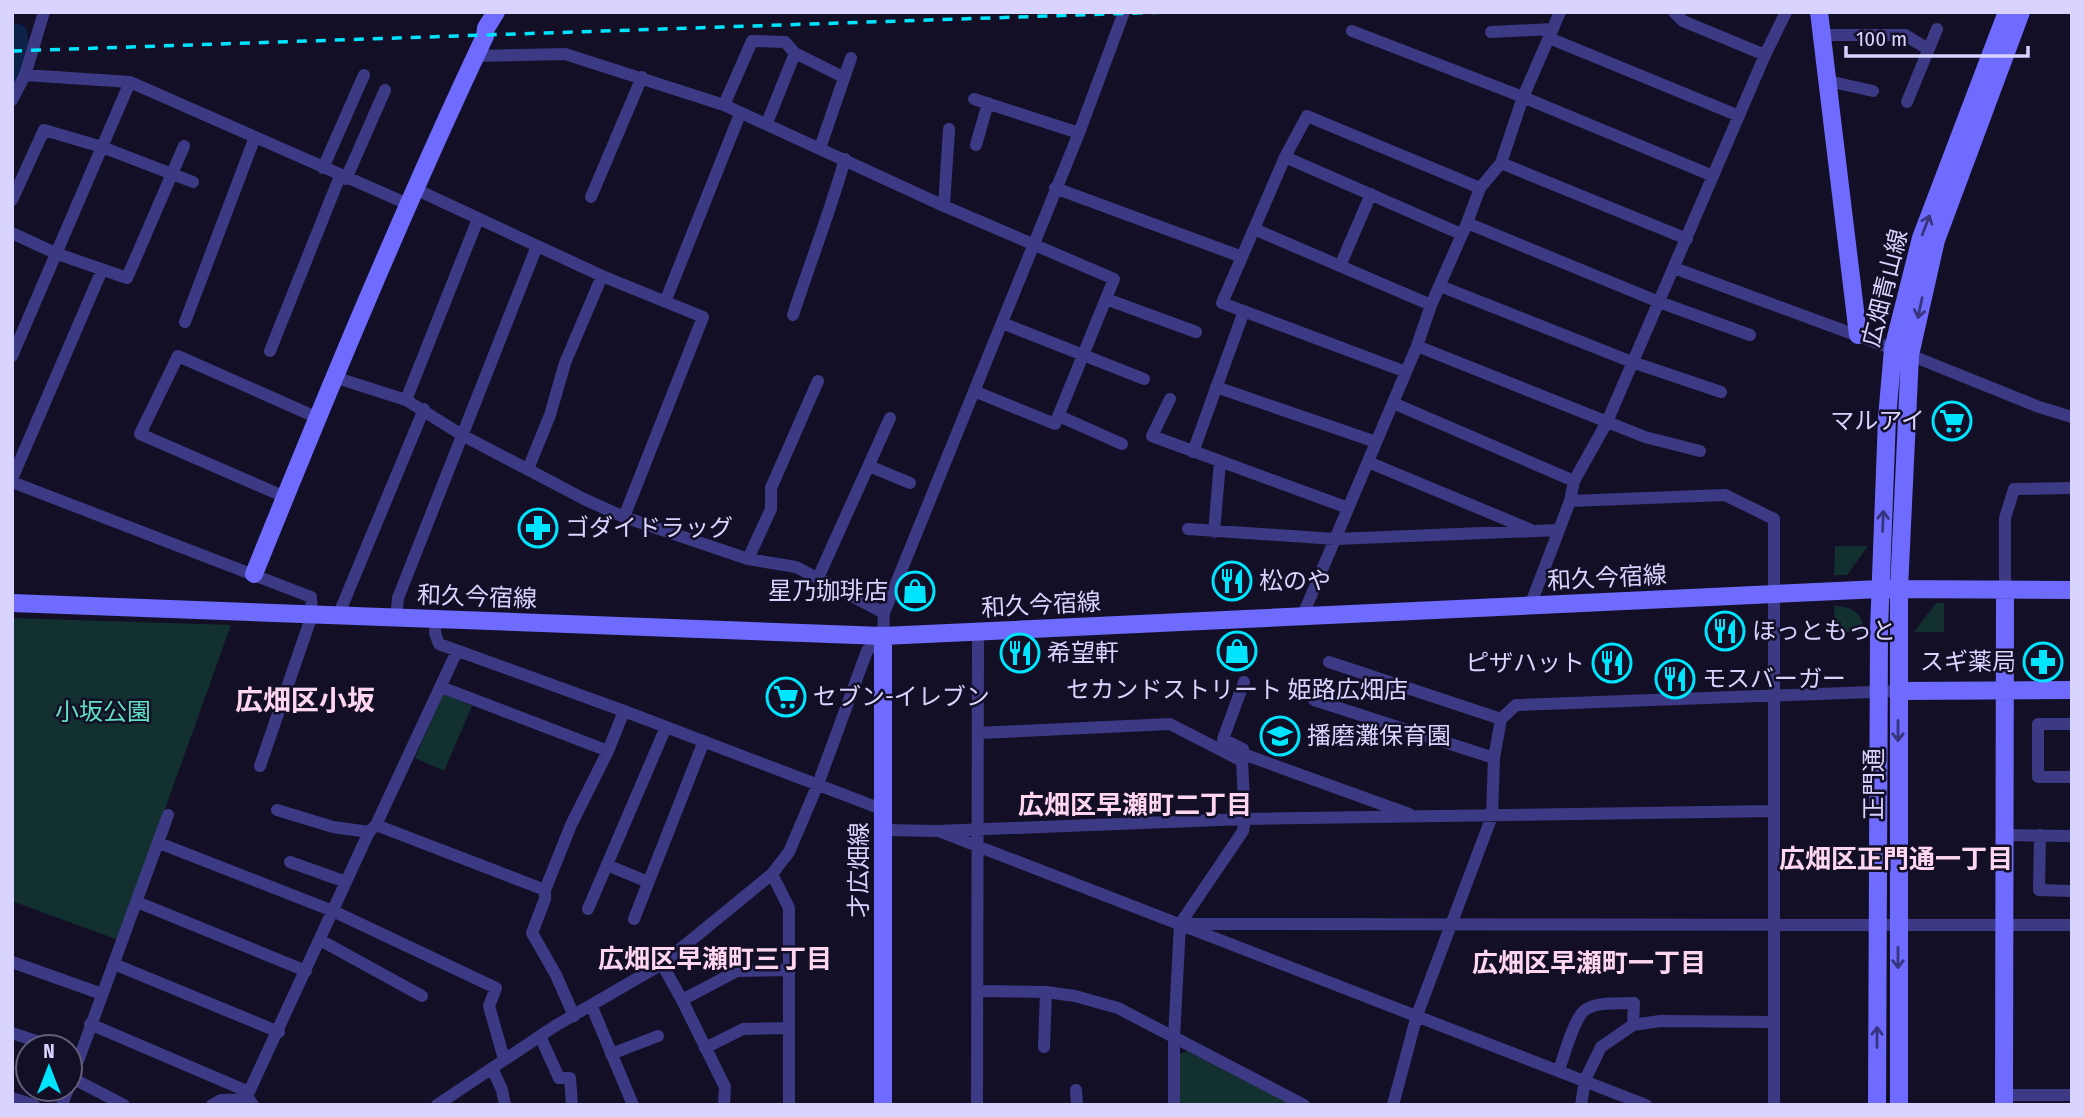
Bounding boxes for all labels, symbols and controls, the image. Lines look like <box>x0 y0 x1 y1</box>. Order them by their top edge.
scale bar <box>1846 14 2028 58</box>
text: 100 m <box>1856 26 1907 52</box>
one-way arrow <box>1920 214 1933 236</box>
street label: 広畑青山線 <box>1857 226 1913 350</box>
one-way arrow <box>1912 296 1926 319</box>
supermarket icon: マルアイ <box>1931 400 1973 442</box>
place label: マルアイ <box>1830 407 1925 435</box>
pharmacy icon: ゴダイドラッグ <box>517 507 559 549</box>
one-way arrow <box>1876 510 1889 533</box>
place label: ゴダイドラッグ <box>565 514 733 542</box>
restaurant icon: 松のや <box>1211 560 1253 602</box>
street label: 和久今宿線 <box>1546 561 1668 595</box>
place label: 松のや <box>1259 567 1331 595</box>
shop icon: 星乃珈琲店 <box>894 570 936 612</box>
place label: 星乃珈琲店 <box>768 577 888 605</box>
street label: 和久今宿線 <box>417 581 537 613</box>
street label: 和久今宿線 <box>980 588 1102 622</box>
restaurant icon: ほっともっと <box>1704 610 1746 652</box>
place label: ほっともっと <box>1752 617 1896 645</box>
shop icon: セカンドストリート 姫路広畑店 <box>1216 630 1258 672</box>
restaurant icon: 希望軒 <box>999 632 1041 674</box>
place label: 希望軒 <box>1047 639 1119 667</box>
pharmacy icon: スギ薬局 <box>2022 641 2064 683</box>
restaurant icon: ピザハット <box>1591 642 1633 684</box>
place label: スギ薬局 <box>1920 648 2016 676</box>
place label: ピザハット <box>1465 649 1585 677</box>
restaurant icon: モスバーガー <box>1654 658 1696 700</box>
place label: モスバーガー <box>1702 665 1846 693</box>
supermarket icon: セブン-イレブン <box>765 676 807 718</box>
place label: セカンドストリート 姫路広畑店 <box>1066 676 1408 704</box>
place label: セブン-イレブン <box>813 683 990 711</box>
district label: 広畑区小坂 <box>235 684 375 717</box>
park label: 小坂公園 <box>55 698 151 726</box>
school or university icon: 播磨灘保育園 <box>1259 715 1301 757</box>
one-way arrow <box>1891 719 1905 742</box>
place label: 播磨灘保育園 <box>1307 722 1451 750</box>
street label: 正門通 <box>1860 748 1888 820</box>
district label: 広畑区早瀬町二丁目 <box>1018 790 1252 821</box>
street label: 才広畑線 <box>845 822 873 918</box>
district label: 広畑区正門通一丁目 <box>1779 844 2013 875</box>
district label: 広畑区早瀬町三丁目 <box>598 944 832 975</box>
one-way arrow <box>1891 947 1905 970</box>
district label: 広畑区早瀬町一丁目 <box>1472 948 1706 979</box>
one-way arrow <box>1870 1025 1884 1048</box>
north arrow <box>14 1033 84 1103</box>
text: N <box>43 1040 55 1063</box>

